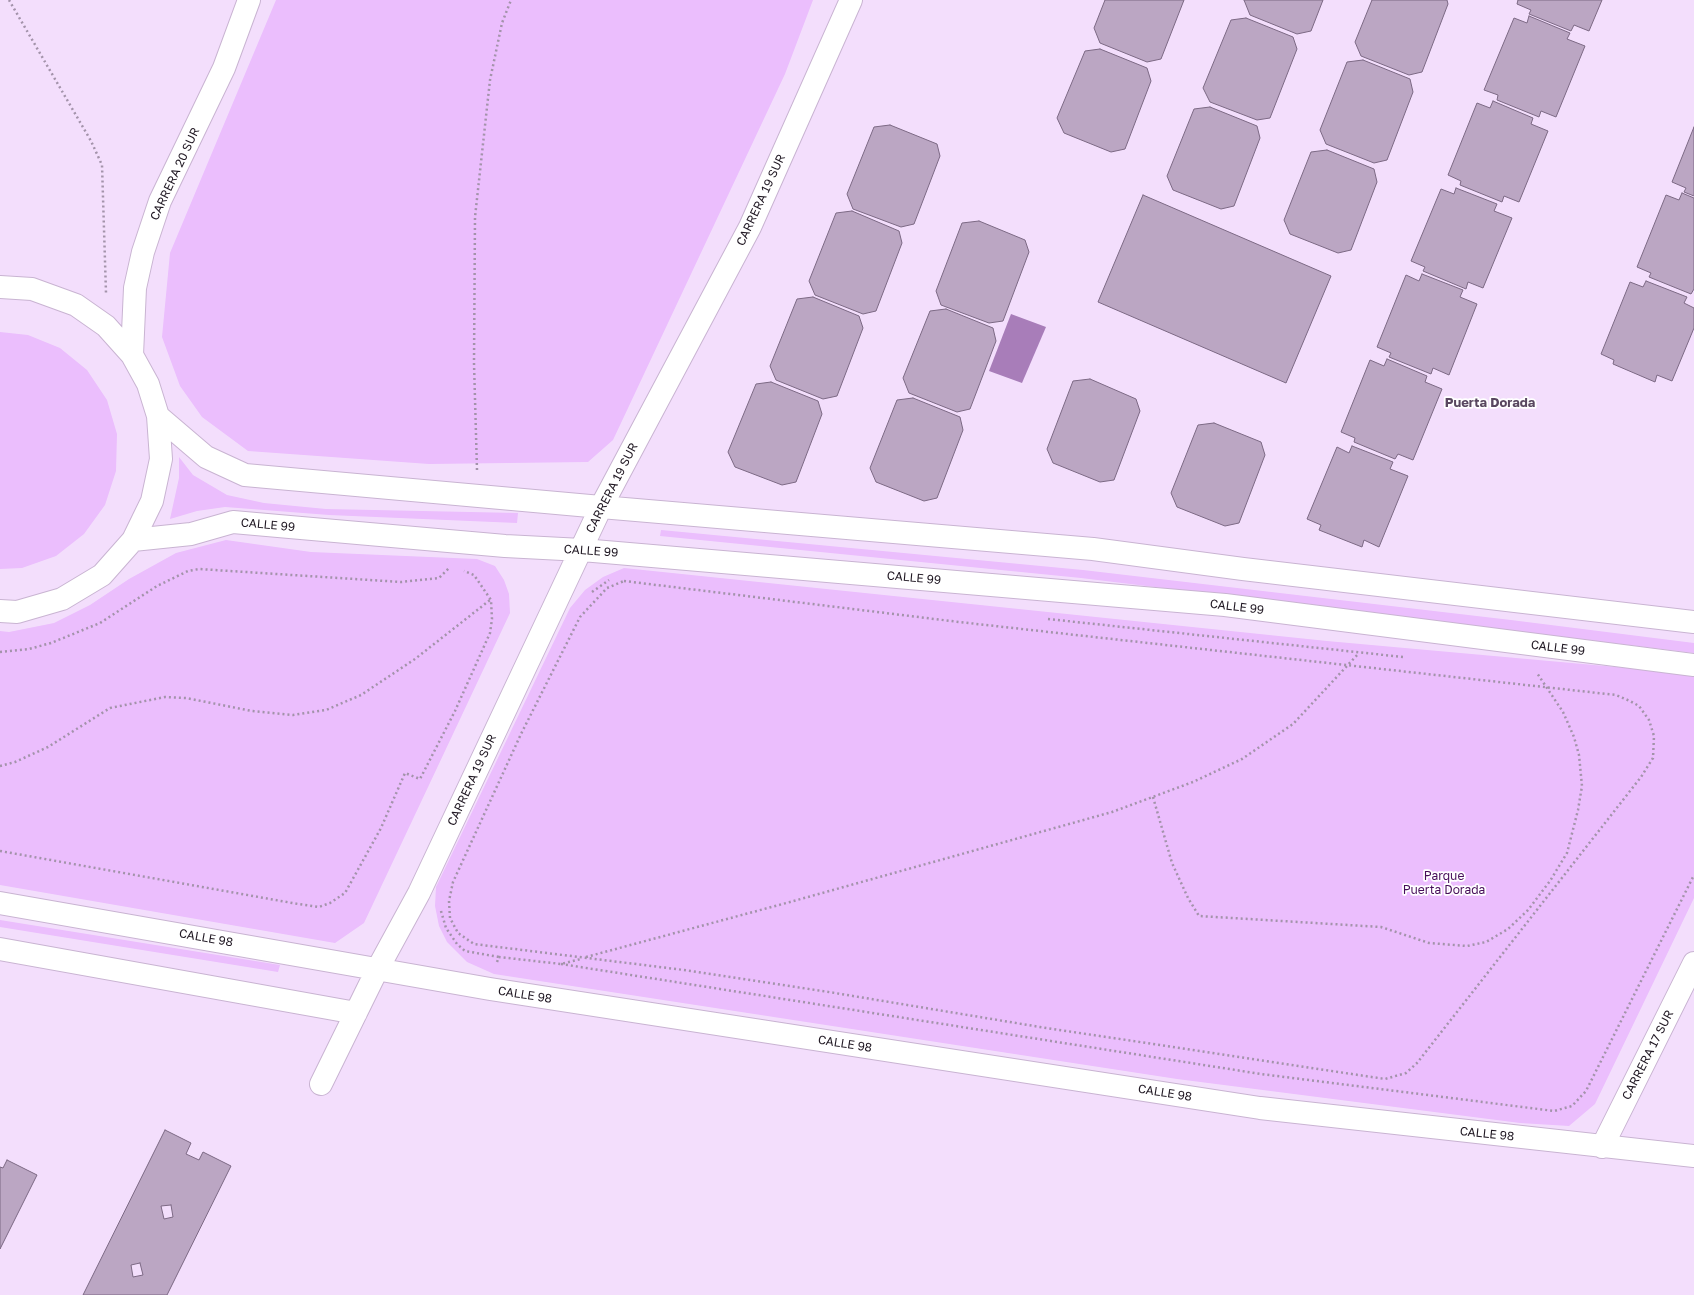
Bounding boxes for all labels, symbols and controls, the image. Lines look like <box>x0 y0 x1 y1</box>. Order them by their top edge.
street label: CARRERA 20 SUR <box>147 125 203 223</box>
street label: CARRERA 19 SUR <box>733 152 789 248</box>
district label: Puerta Dorada <box>1445 395 1535 411</box>
street label: CARRERA 19 SUR <box>583 440 641 536</box>
street label: CALLE 99 <box>240 515 296 535</box>
street label: CALLE 99 <box>563 542 619 560</box>
street label: CALLE 99 <box>886 568 942 588</box>
street label: CALLE 99 <box>1209 597 1265 617</box>
street label: CALLE 99 <box>1530 638 1586 658</box>
street label: CARRERA 19 SUR <box>444 732 500 828</box>
park label: Parque Puerta Dorada <box>1403 869 1485 897</box>
street label: CALLE 98 <box>178 926 234 950</box>
street label: CALLE 98 <box>497 984 553 1006</box>
street label: CARRERA 17 SUR <box>1619 1008 1677 1102</box>
street label: CALLE 98 <box>817 1033 873 1055</box>
street label: CALLE 98 <box>1137 1082 1193 1104</box>
street label: CALLE 98 <box>1459 1124 1515 1144</box>

